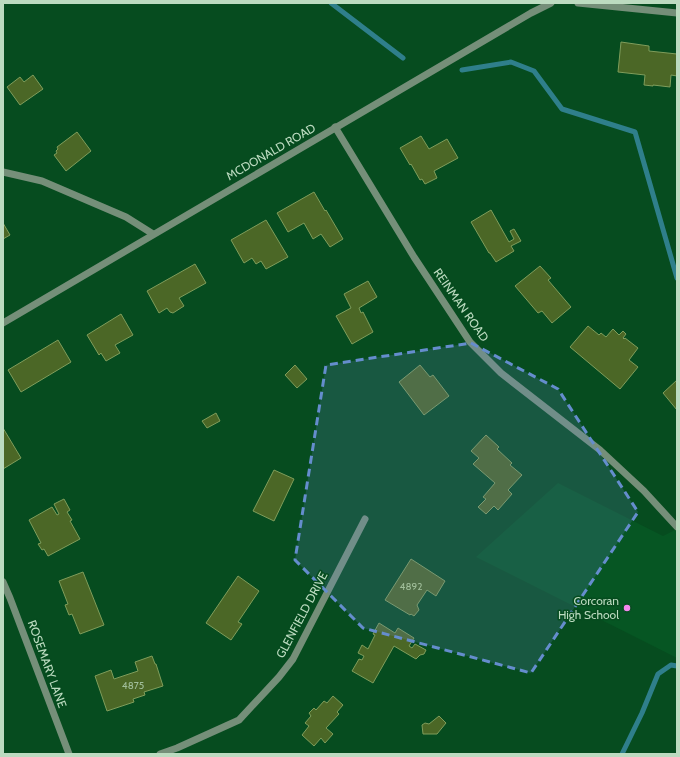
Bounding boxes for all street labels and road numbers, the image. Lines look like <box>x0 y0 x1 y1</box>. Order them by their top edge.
street label: MCDONALD ROAD <box>223 120 318 183</box>
street label: REINMAN ROAD <box>431 265 492 344</box>
street label: GLENFIELD DRIVE <box>272 569 331 660</box>
street label: ROSEMARY LANE <box>25 618 70 710</box>

